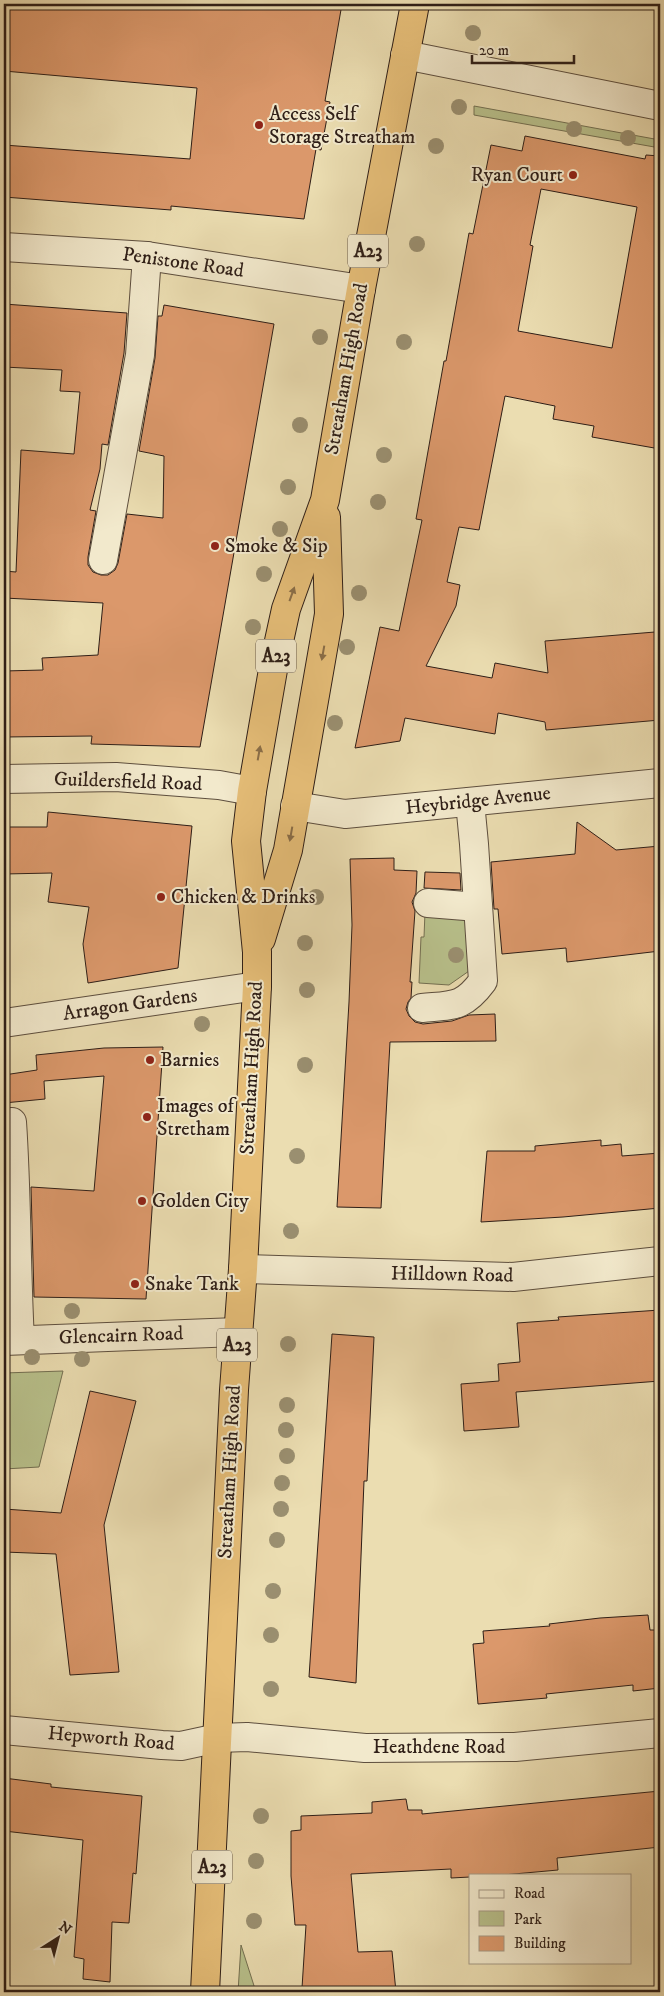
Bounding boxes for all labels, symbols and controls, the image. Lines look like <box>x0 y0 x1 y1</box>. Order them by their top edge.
scale bar <box>472 32 574 64</box>
text: 20 m <box>479 41 509 60</box>
place label: Access Self Storage Streatham <box>269 102 415 150</box>
marker: Access Self Storage Streatham <box>253 119 265 131</box>
place label: Ryan Court <box>471 163 563 188</box>
marker: Ryan Court <box>567 169 579 181</box>
road number: A23 <box>348 235 388 268</box>
street label: Penistone Road <box>121 242 245 284</box>
street label: Streatham High Road <box>320 281 374 457</box>
place label: Smoke & Sip <box>225 534 328 559</box>
marker: Smoke & Sip <box>209 540 221 552</box>
one-way arrow <box>289 586 296 601</box>
road number: A23 <box>256 640 296 672</box>
one-way arrow <box>318 645 326 661</box>
one-way arrow <box>255 744 263 760</box>
street label: Guildersfield Road <box>53 767 203 797</box>
street label: Heybridge Avenue <box>404 781 552 821</box>
one-way arrow <box>286 826 294 842</box>
place label: Chicken & Drinks <box>171 885 316 910</box>
marker: Chicken & Drinks <box>155 891 167 903</box>
street label: Streatham High Road <box>235 981 269 1155</box>
street label: Arragon Gardens <box>61 983 199 1027</box>
place label: Barnies <box>160 1048 219 1073</box>
marker: Barnies <box>144 1054 156 1066</box>
place label: Images of Stretham <box>157 1094 237 1142</box>
marker: Images of Stretham <box>141 1111 153 1123</box>
place label: Golden City <box>152 1189 249 1214</box>
marker: Golden City <box>136 1195 148 1207</box>
street label: Hilldown Road <box>391 1261 514 1289</box>
place label: Snake Tank <box>145 1272 239 1297</box>
marker: Snake Tank <box>129 1278 141 1290</box>
street label: Glencairn Road <box>58 1321 184 1351</box>
road number: A23 <box>217 1328 257 1362</box>
street label: Streatham High Road <box>213 1385 247 1559</box>
street label: Hepworth Road <box>47 1721 175 1757</box>
street label: Heathdene Road <box>373 1735 505 1760</box>
road number: A23 <box>192 1850 232 1884</box>
legend <box>469 1874 632 1964</box>
text: Road <box>514 1884 546 1903</box>
text: Park <box>514 1910 543 1929</box>
north arrow <box>32 1914 82 1964</box>
text: N <box>55 1918 75 1939</box>
text: Building <box>514 1934 566 1953</box>

